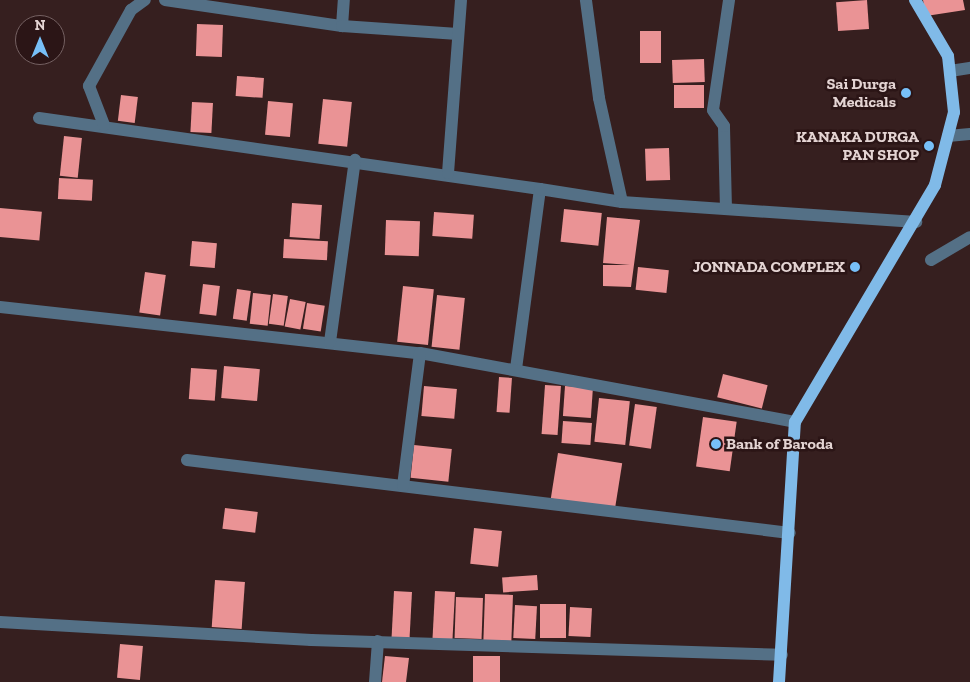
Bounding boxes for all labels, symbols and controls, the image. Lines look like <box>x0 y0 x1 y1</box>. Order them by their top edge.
north arrow <box>15 15 65 65</box>
text: N <box>35 17 45 34</box>
place label: Sai Durga Medicals <box>826 74 896 112</box>
marker: Sai Durga Medicals <box>900 87 912 99</box>
place label: KANAKA DURGA PAN SHOP <box>795 127 919 165</box>
marker: KANAKA DURGA PAN SHOP <box>923 140 935 152</box>
place label: JONNADA COMPLEX <box>692 257 845 277</box>
marker: JONNADA COMPLEX <box>849 261 861 273</box>
place label: Bank of Baroda <box>726 434 833 454</box>
marker: Bank of Baroda <box>710 438 722 450</box>

